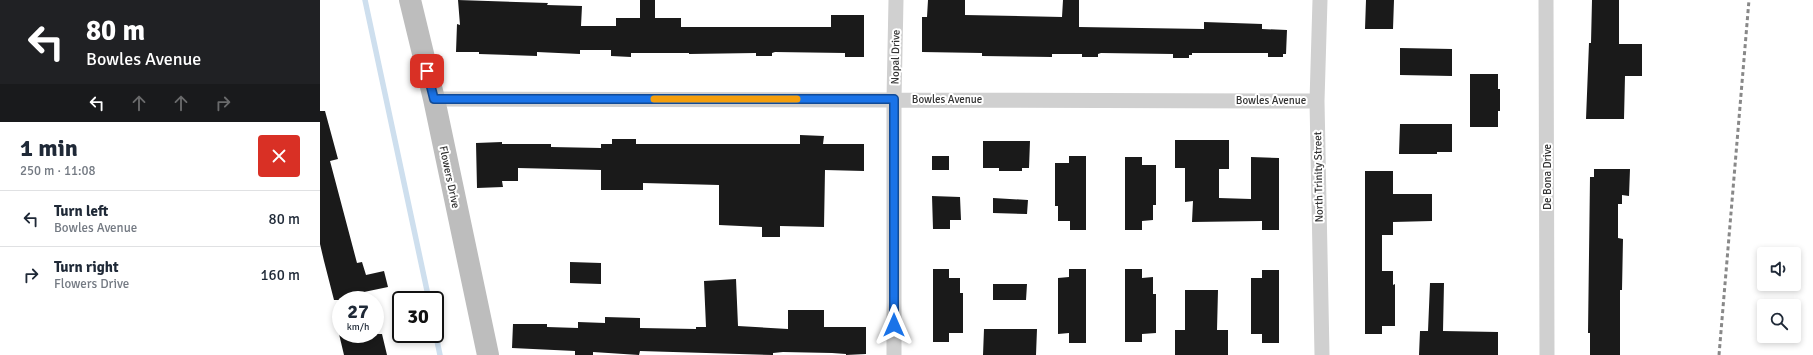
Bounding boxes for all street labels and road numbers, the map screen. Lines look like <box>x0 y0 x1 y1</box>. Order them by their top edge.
street label: Nopal Drive <box>889 29 902 85</box>
street label: Bowles Avenue <box>912 93 982 106</box>
street label: Bowles Avenue <box>1236 94 1306 107</box>
street label: North Trinity Street <box>1311 131 1326 223</box>
street label: De Bona Drive <box>1541 144 1554 210</box>
street label: Flowers Drive <box>437 145 462 210</box>

